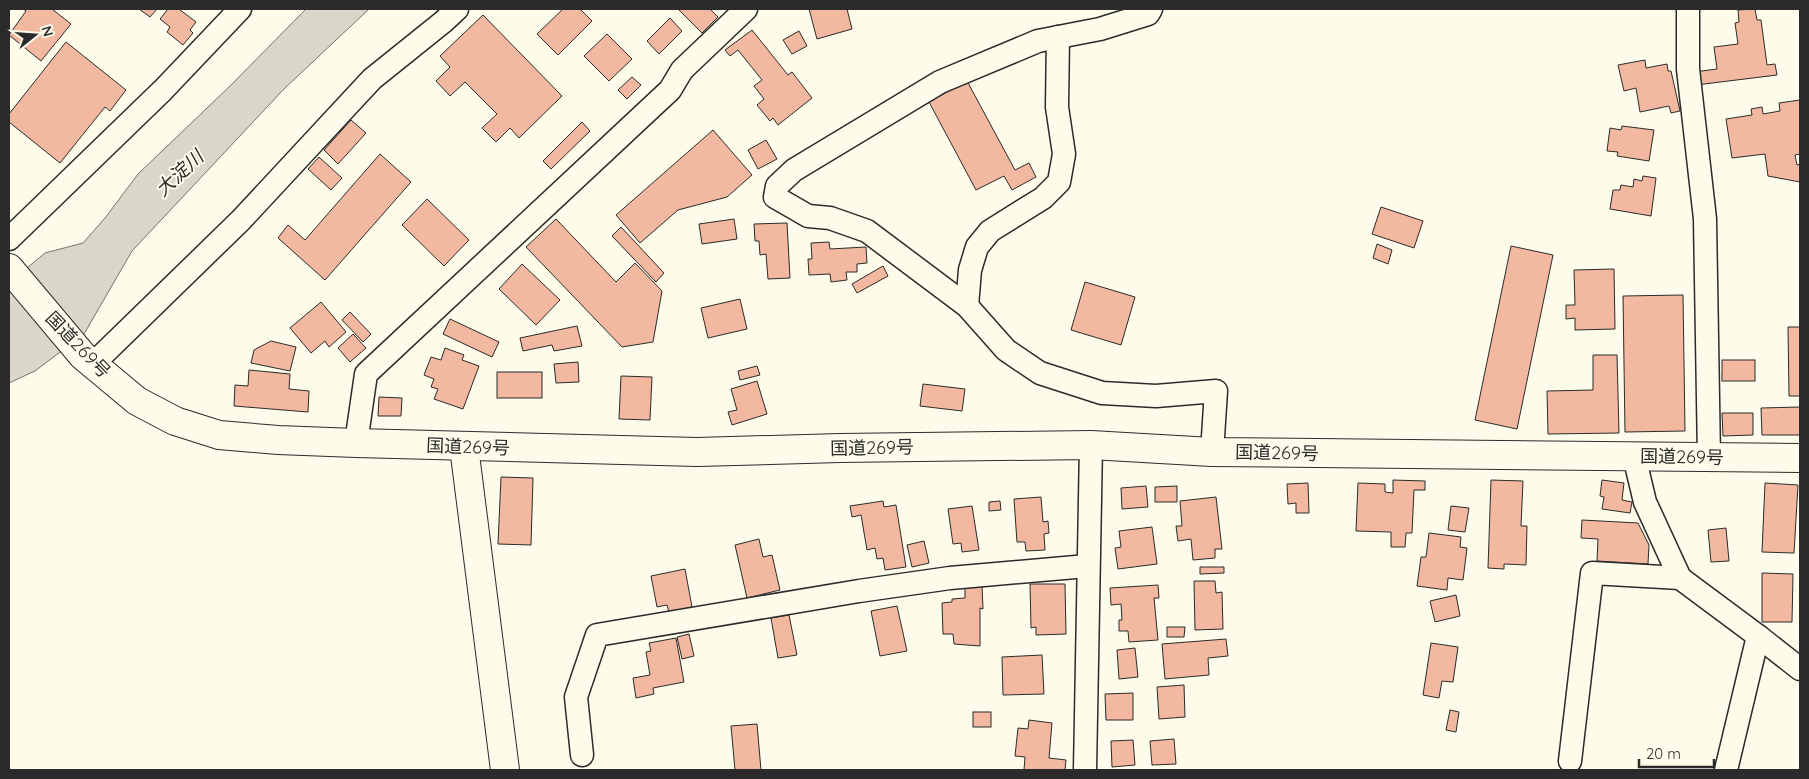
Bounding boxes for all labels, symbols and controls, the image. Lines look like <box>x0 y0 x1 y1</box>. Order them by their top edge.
north arrow <box>10 10 60 60</box>
text: N <box>37 24 58 39</box>
water label: 大淀川 <box>150 143 209 201</box>
street label: 国道269号 <box>41 307 116 383</box>
street label: 国道269号 <box>426 434 510 459</box>
street label: 国道269号 <box>830 435 914 460</box>
street label: 国道269号 <box>1235 440 1319 465</box>
street label: 国道269号 <box>1640 444 1724 469</box>
scale bar <box>1639 736 1714 768</box>
text: 20 m <box>1646 744 1681 763</box>

